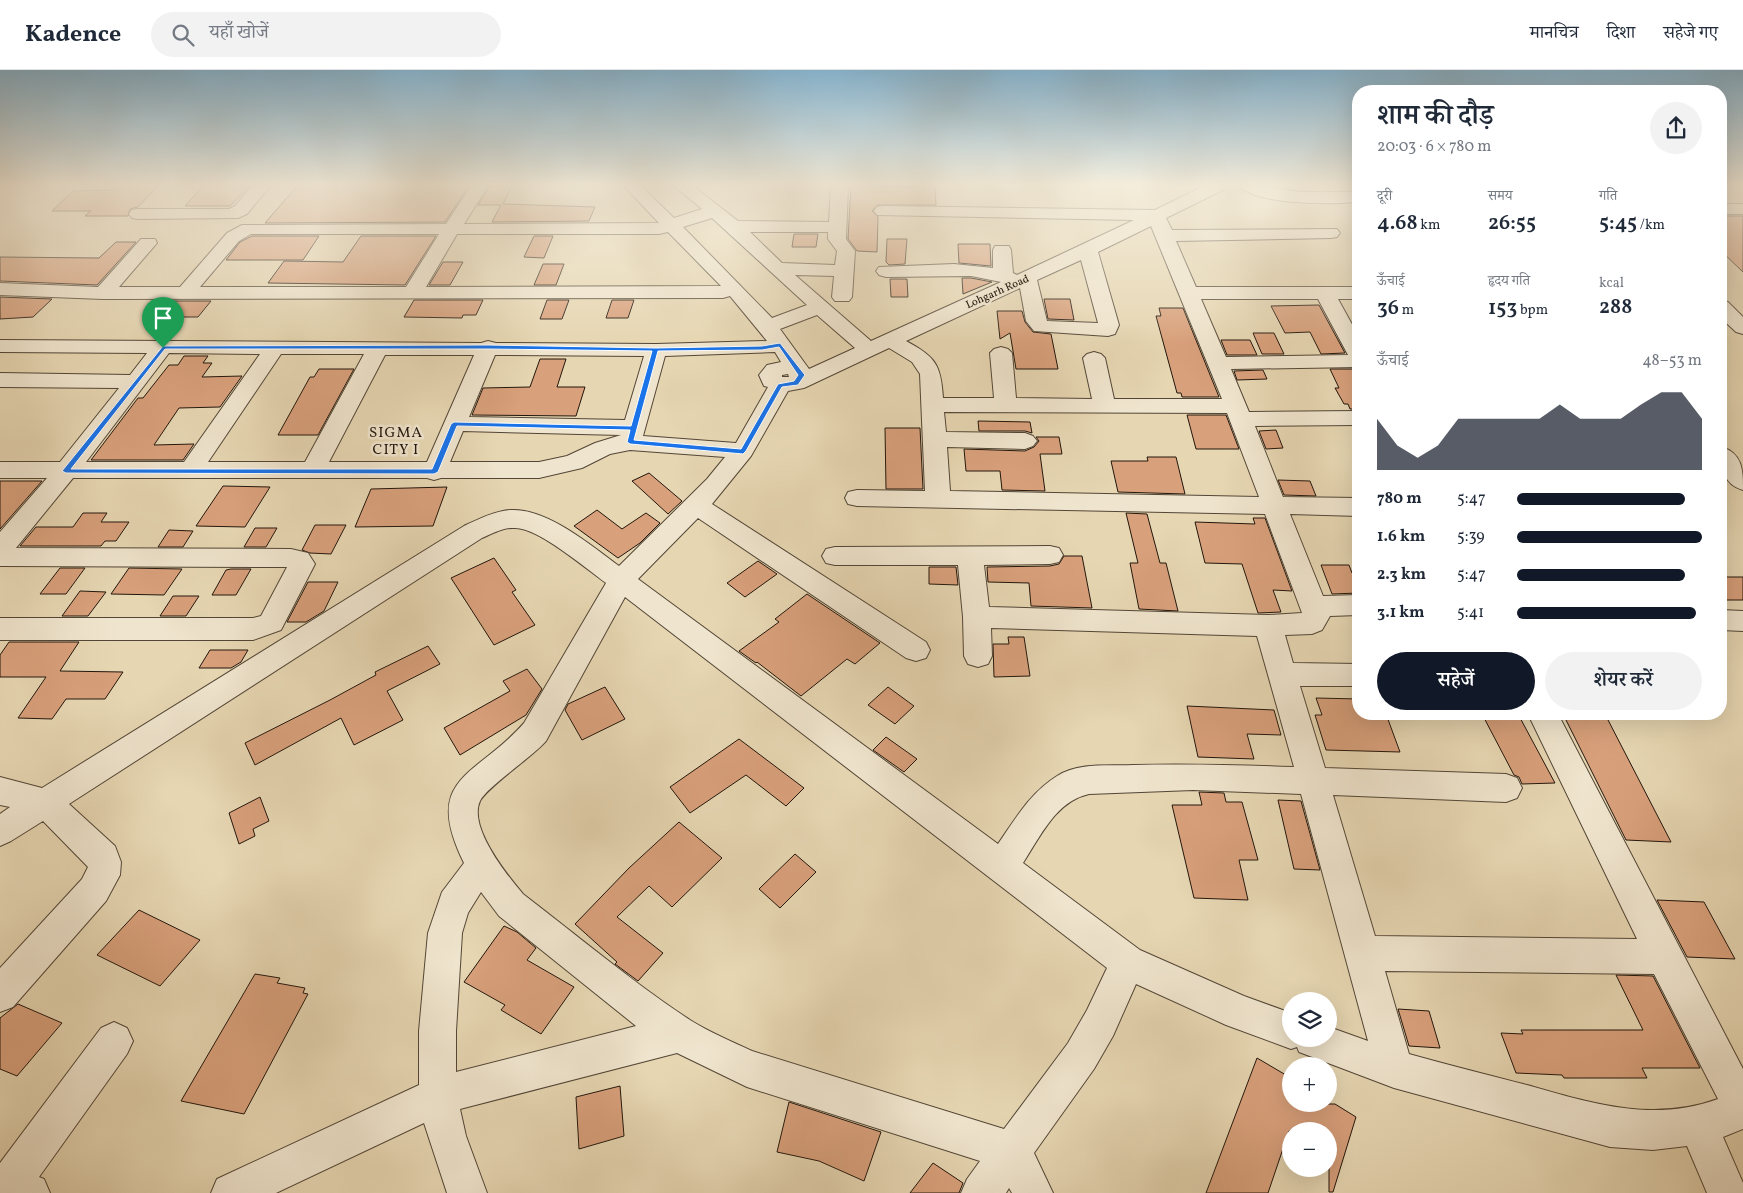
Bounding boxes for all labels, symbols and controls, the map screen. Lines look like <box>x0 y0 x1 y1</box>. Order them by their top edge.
search box <box>151 12 501 57</box>
text: Kadence <box>25 18 121 52</box>
text: यहाँ खोजें <box>209 20 269 46</box>
icon: search <box>169 21 197 49</box>
text: मानचित्र <box>1530 21 1579 46</box>
text: दिशा <box>1607 21 1635 46</box>
text: सहेजे गए <box>1663 21 1718 46</box>
text: शाम की दौड़ <box>1377 97 1494 136</box>
button: share <box>1650 102 1702 154</box>
text: 20:03 · 6 × 780 m <box>1377 136 1491 158</box>
text: दूरी <box>1377 187 1392 206</box>
text: समय <box>1488 187 1513 206</box>
text: गति <box>1599 187 1617 206</box>
text: 4.68 <box>1377 209 1418 238</box>
text: 26:55 <box>1488 209 1536 238</box>
text: 5:45 <box>1599 209 1637 238</box>
text: km <box>1418 216 1440 235</box>
text: /km <box>1637 216 1665 235</box>
street label: Lohgarh Road <box>964 272 1032 313</box>
text: ऊँचाई <box>1377 272 1405 291</box>
text: हृदय गति <box>1488 272 1530 291</box>
text: kcal <box>1599 274 1624 293</box>
text: 288 <box>1599 293 1632 322</box>
text: 36 <box>1377 294 1399 323</box>
text: 153 <box>1488 294 1517 323</box>
pin <box>142 297 184 348</box>
text: m <box>1399 301 1414 320</box>
text: bpm <box>1517 301 1548 320</box>
icon: arrive <box>149 304 177 332</box>
text: ऊँचाई <box>1377 350 1409 372</box>
text: 48–53 m <box>1642 350 1702 372</box>
district label: SIGMA CITY I <box>369 423 423 461</box>
text: 780 m <box>1377 488 1422 510</box>
text: 5:47 <box>1457 488 1486 510</box>
text: 1.6 km <box>1377 526 1425 548</box>
text: 5:39 <box>1457 526 1485 548</box>
text: 2.3 km <box>1377 564 1426 586</box>
text: 5:47 <box>1457 564 1486 586</box>
text: 3.1 km <box>1377 602 1425 624</box>
text: 5:41 <box>1457 602 1484 624</box>
button: सहेजें <box>1377 652 1535 710</box>
button: शेयर करें <box>1545 652 1702 710</box>
map controls <box>1282 992 1337 1177</box>
button: layers <box>1282 992 1337 1047</box>
button: + <box>1282 1057 1337 1112</box>
button: − <box>1282 1122 1337 1177</box>

